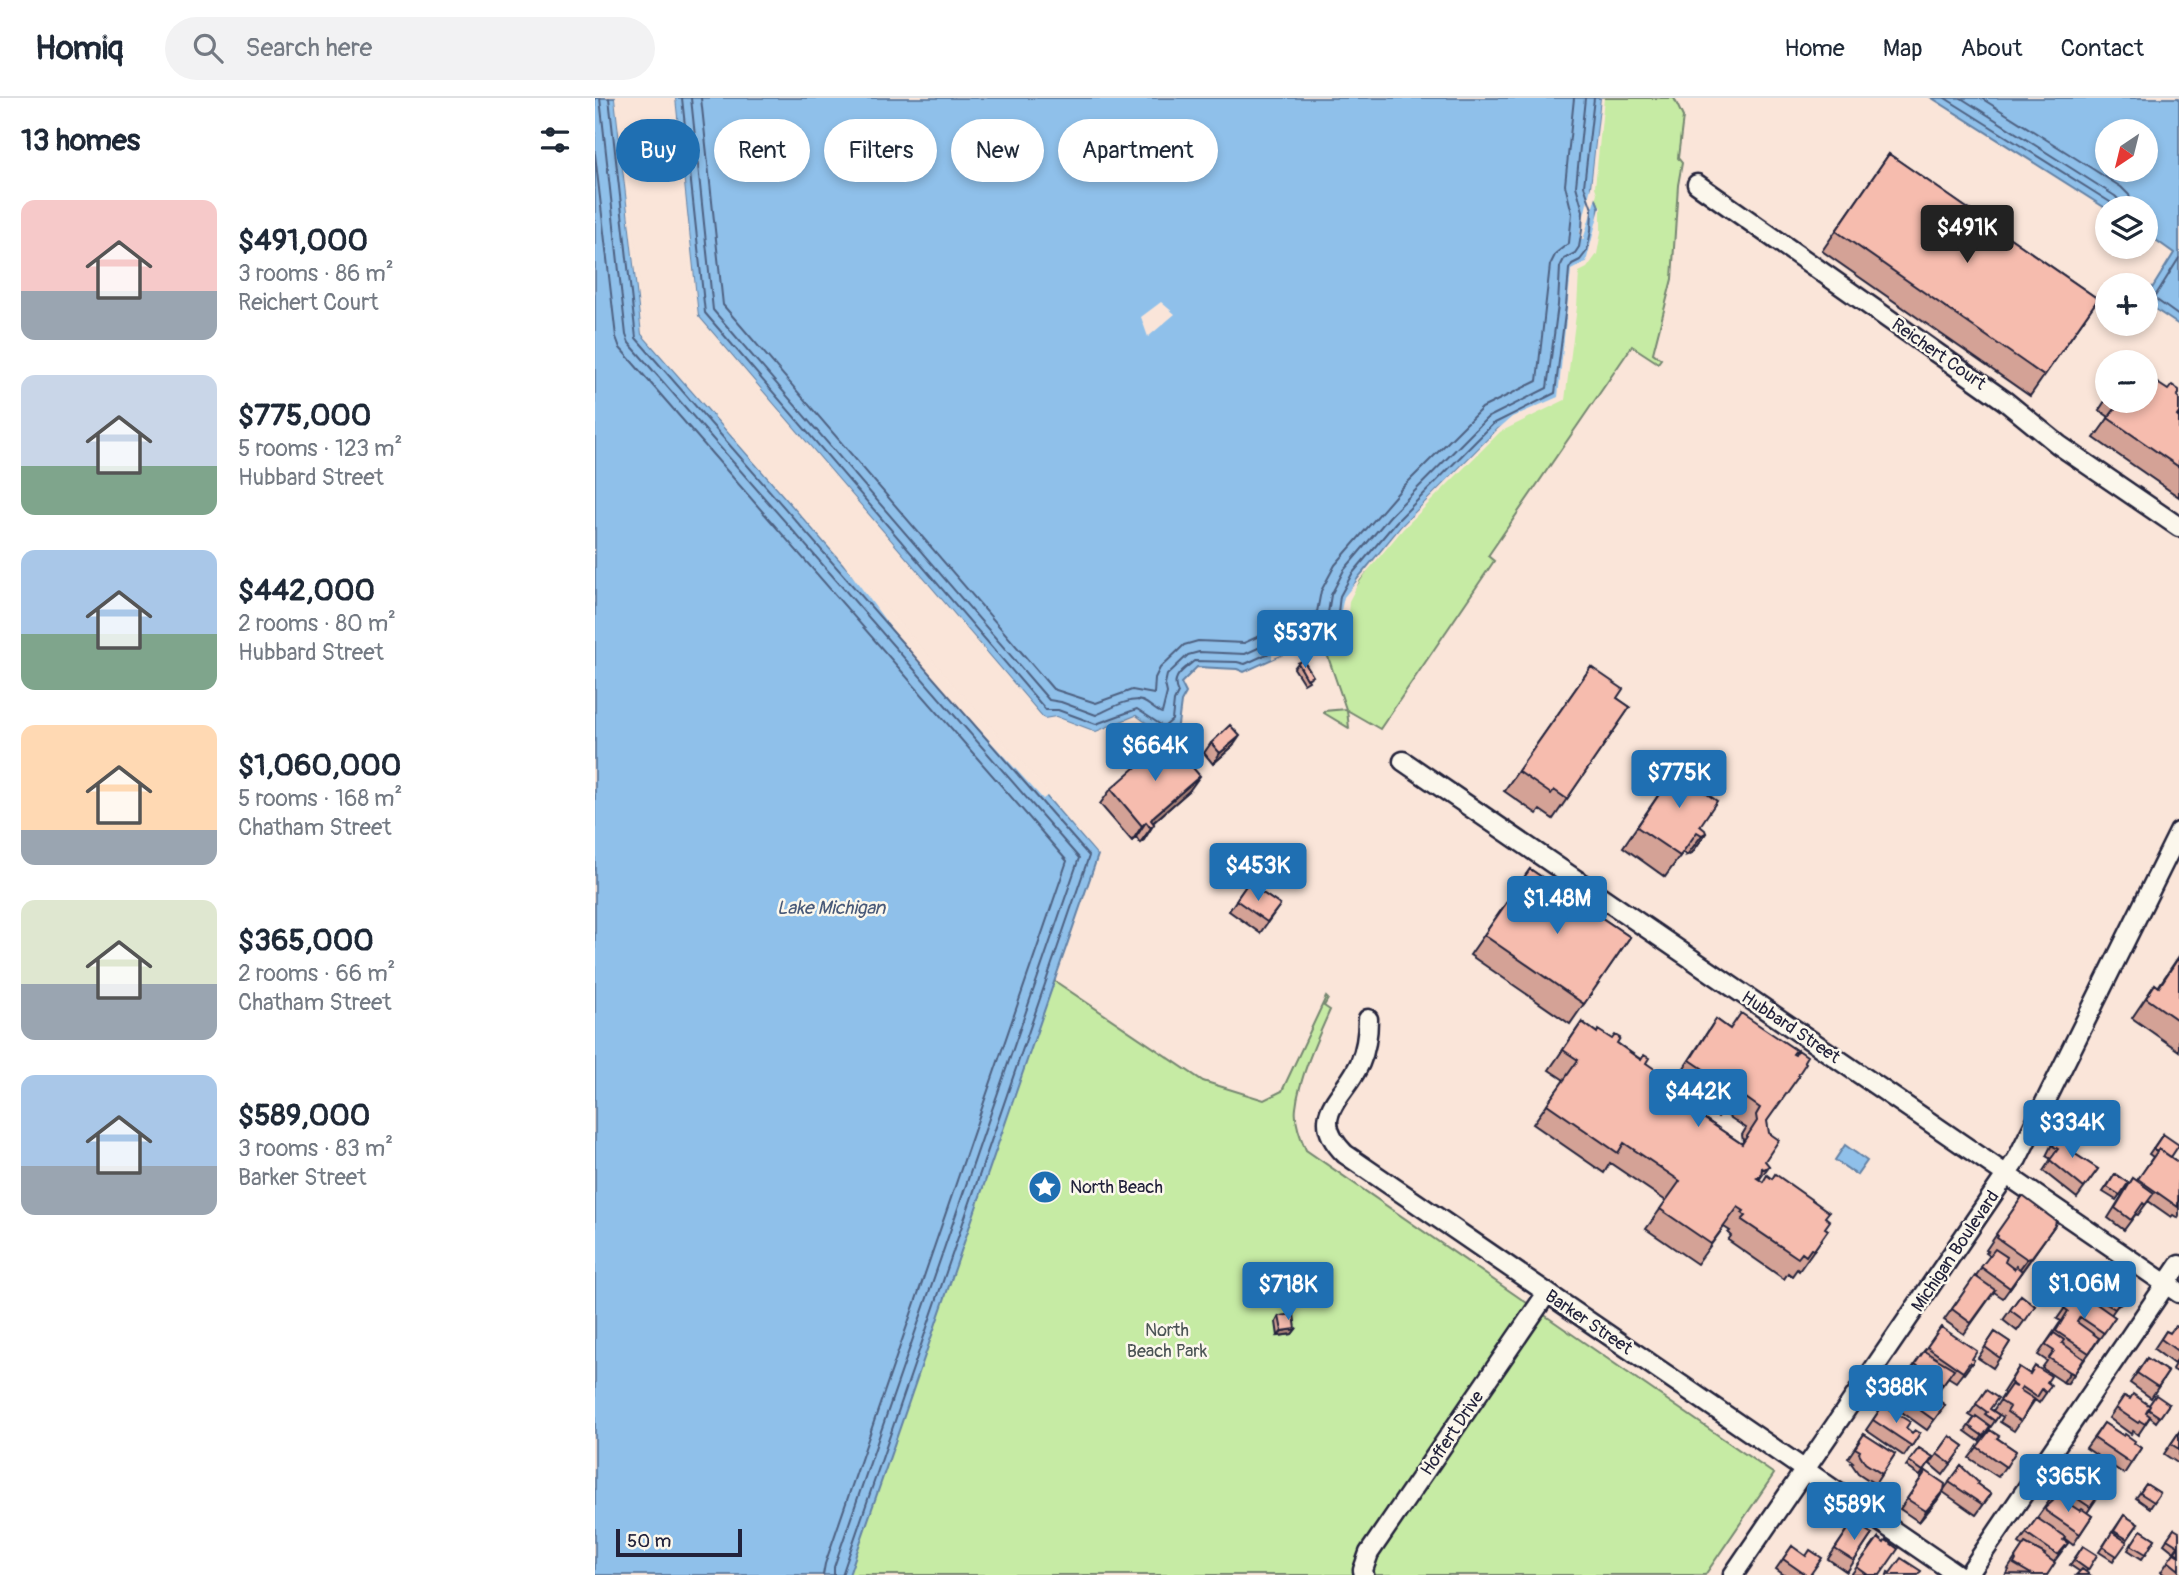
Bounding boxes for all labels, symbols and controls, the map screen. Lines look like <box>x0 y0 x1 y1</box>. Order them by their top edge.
search box <box>165 17 655 80</box>
text: Homiq <box>35 28 123 69</box>
icon: search <box>189 29 227 67</box>
text: Search here <box>245 32 372 64</box>
text: Home <box>1784 34 1845 63</box>
text: Map <box>1883 34 1923 63</box>
text: About <box>1961 34 2023 63</box>
text: Contact <box>2061 34 2144 63</box>
chip: Buy <box>616 119 700 182</box>
chip: Rent <box>714 119 810 182</box>
chip: Filters <box>824 119 937 182</box>
chip: New <box>951 119 1044 182</box>
chip: Apartment <box>1058 119 1218 182</box>
north arrow <box>2095 119 2158 182</box>
map controls <box>2095 119 2158 413</box>
icon: filters <box>536 121 574 159</box>
text: 13 homes <box>21 122 140 159</box>
button: layers <box>2095 196 2158 259</box>
pin: $491K <box>1918 206 2016 265</box>
text: $491K <box>1937 213 1997 242</box>
text: $491,000 <box>238 222 368 259</box>
icon: home <box>77 228 161 312</box>
text: 3 rooms · 86 m² <box>238 259 394 288</box>
button: + <box>2095 273 2158 336</box>
text: Reichert Court <box>238 288 379 317</box>
street label: Reichert Court <box>1887 313 1991 396</box>
button: − <box>2095 350 2158 413</box>
text: $775,000 <box>238 397 371 434</box>
icon: home <box>77 403 161 487</box>
text: 5 rooms · 123 m² <box>238 434 402 463</box>
text: Hubbard Street <box>238 463 384 492</box>
text: $442,000 <box>238 572 375 609</box>
icon: home <box>77 578 161 662</box>
text: 2 rooms · 80 m² <box>238 609 396 638</box>
pin: $537K <box>1256 610 1354 670</box>
text: $537K <box>1273 618 1337 647</box>
text: Hubbard Street <box>238 638 384 667</box>
pin: $664K <box>1106 724 1204 783</box>
text: $664K <box>1122 731 1188 760</box>
text: $1,060,000 <box>238 747 401 784</box>
pin: $775K <box>1630 750 1728 810</box>
icon: home <box>77 753 161 837</box>
text: $775K <box>1647 758 1711 787</box>
text: 5 rooms · 168 m² <box>238 784 402 813</box>
text: Chatham Street <box>238 813 392 842</box>
pin: $453K <box>1209 844 1307 903</box>
text: $453K <box>1226 851 1290 880</box>
pin: $1.48M <box>1500 876 1614 936</box>
text: $1.48M <box>1523 884 1591 913</box>
water label: Lake Michigan <box>777 896 887 920</box>
text: $365,000 <box>238 922 374 959</box>
icon: home <box>77 928 161 1012</box>
text: 2 rooms · 66 m² <box>238 959 395 988</box>
street label: Hubbard Street <box>1737 986 1845 1069</box>
text: Chatham Street <box>238 988 392 1017</box>
pin: $442K <box>1649 1070 1747 1129</box>
text: $442K <box>1665 1077 1731 1106</box>
text: $589,000 <box>238 1097 370 1134</box>
pin: $334K <box>2023 1100 2121 1160</box>
icon: home <box>77 1103 161 1187</box>
text: $334K <box>2039 1108 2105 1137</box>
text: 3 rooms · 83 m² <box>238 1134 393 1163</box>
text: Barker Street <box>238 1163 366 1192</box>
place icon: North Beach <box>1026 1168 1064 1206</box>
place label: North Beach <box>1070 1176 1163 1199</box>
street label: Michigan Boulevard <box>1906 1186 2005 1316</box>
pin: $718K <box>1239 1262 1337 1322</box>
pin: $1.06M <box>2027 1262 2141 1321</box>
text: $1.06M <box>2048 1269 2120 1298</box>
text: $718K <box>1258 1270 1318 1299</box>
street label: Barker Street <box>1541 1285 1637 1360</box>
park label: North Beach Park <box>1127 1319 1208 1363</box>
pin: $388K <box>1847 1366 1945 1425</box>
text: $388K <box>1865 1373 1927 1402</box>
street label: Hoffert Drive <box>1416 1386 1489 1480</box>
pin: $365K <box>2019 1454 2117 1514</box>
text: $365K <box>2035 1462 2101 1491</box>
pin: $589K <box>1805 1482 1903 1542</box>
text: $589K <box>1823 1490 1885 1519</box>
scale bar <box>616 1526 742 1558</box>
text: 50 m <box>627 1529 671 1553</box>

